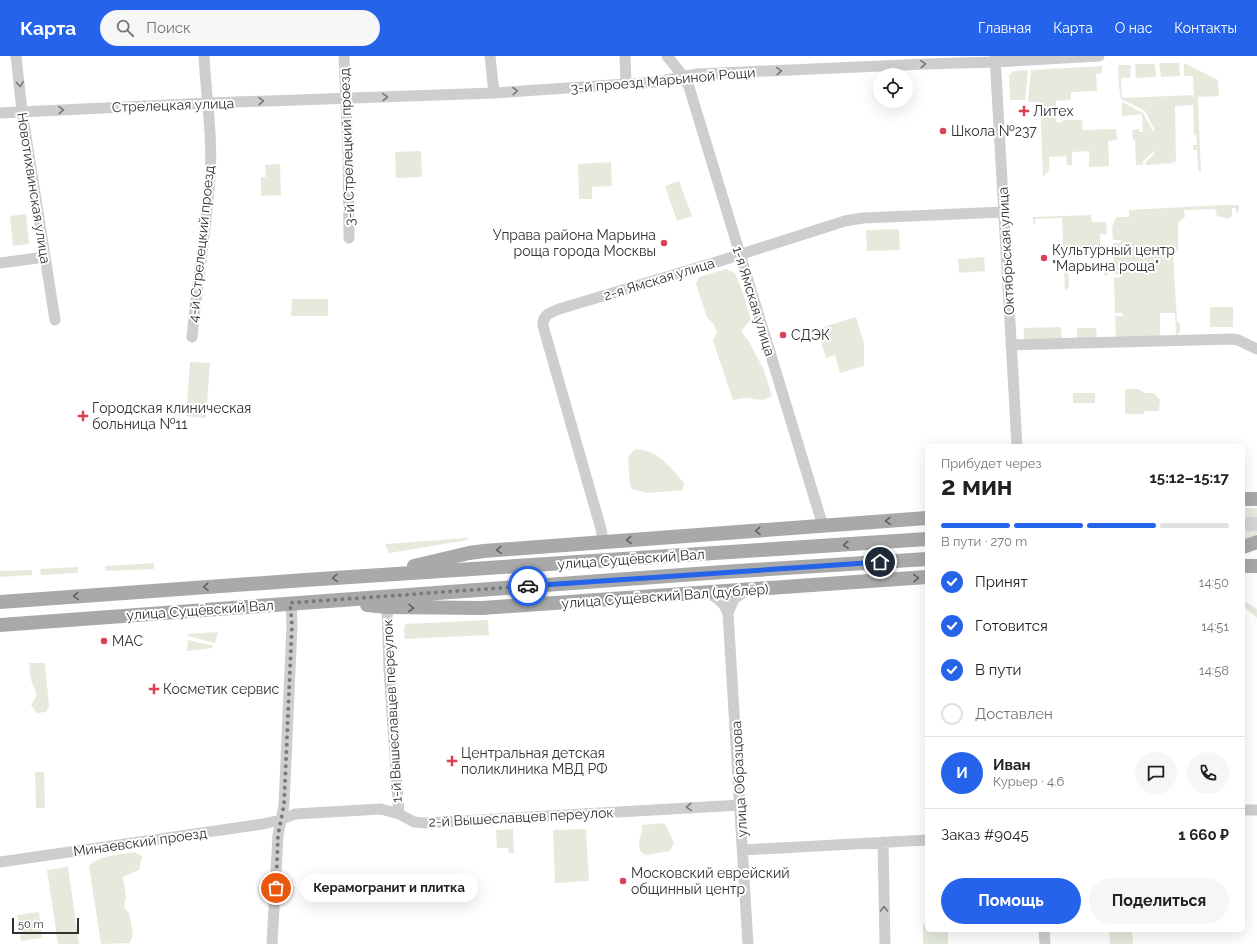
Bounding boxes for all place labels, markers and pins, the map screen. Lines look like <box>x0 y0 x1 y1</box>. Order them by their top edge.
place label: Литех <box>1033 103 1073 119</box>
marker: Литех <box>1018 105 1030 117</box>
place label: Школа №237 <box>951 123 1037 139</box>
marker: Школа №237 <box>938 126 948 136</box>
place label: Управа района Марьина роща города Москвы <box>493 227 656 259</box>
marker: Управа района Марьина роща города Москвы <box>659 238 669 248</box>
place label: Культурный центр "Марьина роща" <box>1052 242 1175 274</box>
marker: Культурный центр "Марьина роща" <box>1039 253 1049 263</box>
place label: СДЭК <box>791 327 830 343</box>
marker: СДЭК <box>778 330 788 340</box>
place label: Городская клиническая больница №11 <box>92 400 251 432</box>
marker: Городская клиническая больница №11 <box>77 410 89 422</box>
pin <box>863 545 897 579</box>
place label: MAC <box>112 633 143 649</box>
marker: MAC <box>99 636 109 646</box>
place label: Косметик сервис <box>163 681 280 697</box>
marker: Косметик сервис <box>148 683 160 695</box>
place label: Центральная детская поликлиника МВД РФ <box>461 745 608 777</box>
marker: Центральная детская поликлиника МВД РФ <box>446 755 458 767</box>
place label: Московский еврейский общинный центр <box>631 865 790 897</box>
pin <box>259 871 293 905</box>
callout: Керамогранит и плитка <box>300 874 478 902</box>
marker: Московский еврейский общинный центр <box>618 876 628 886</box>

